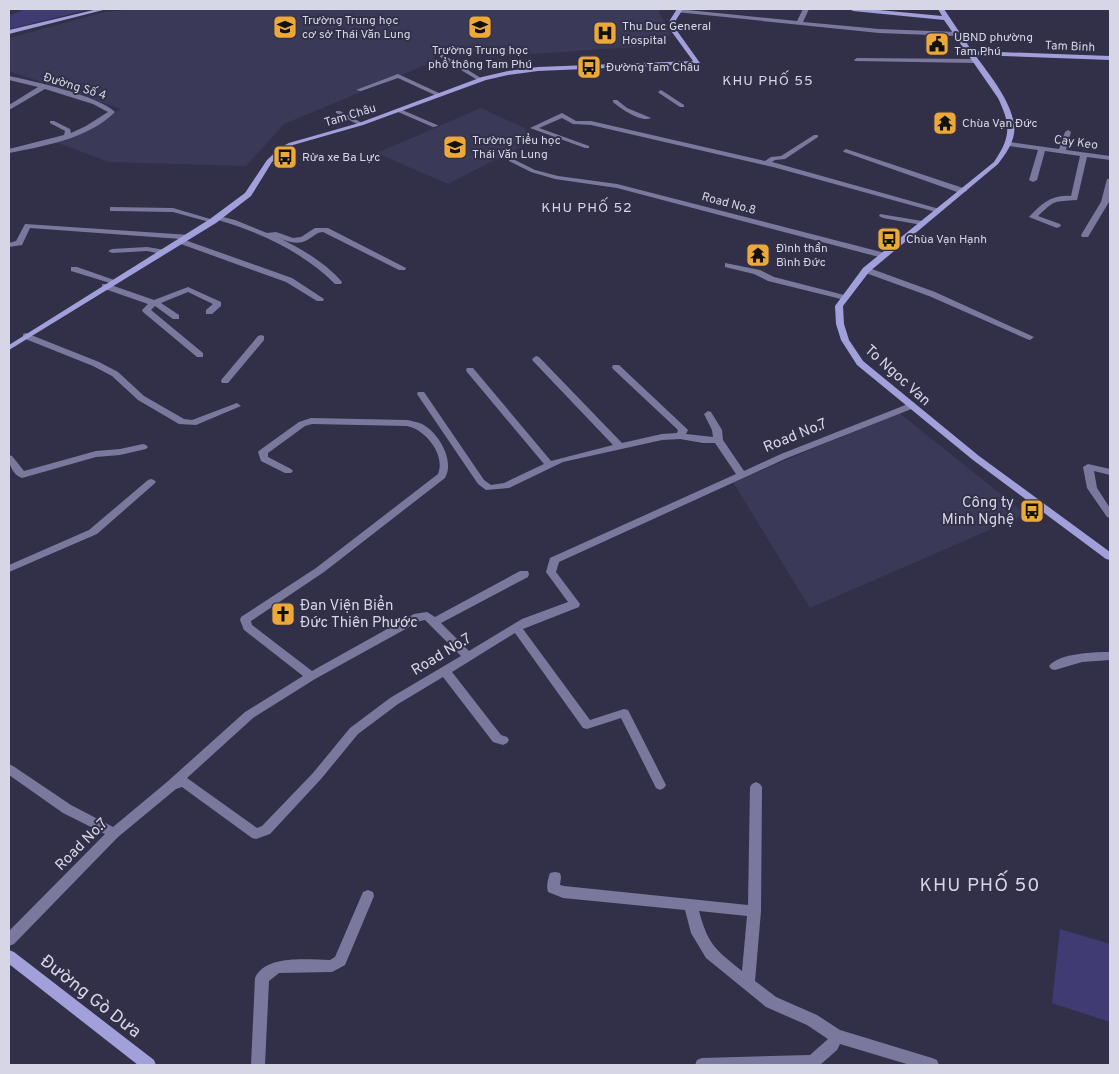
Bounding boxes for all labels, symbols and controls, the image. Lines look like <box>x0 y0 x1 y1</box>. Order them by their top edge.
place label: Trường Trung học cơ sở Thái Văn Lung <box>302 13 411 43</box>
school or university icon: Trường Trung học cơ sở Thái Văn Lung <box>272 14 298 40</box>
school or university icon: Trường Trung học phổ thông Tam Phú <box>467 14 493 40</box>
place label: Thu Duc General Hospital <box>622 19 711 49</box>
hospital icon: Thu Duc General Hospital <box>592 20 618 46</box>
place label: UBND phường Tam Phú <box>954 30 1033 60</box>
public building icon: UBND phường Tam Phú <box>924 31 950 57</box>
street label: Tam Binh <box>1045 38 1095 56</box>
place label: Trường Trung học phổ thông Tam Phú <box>428 43 532 73</box>
bus stop icon: Đường Tam Châu <box>576 54 602 80</box>
place label: Đường Tam Châu <box>606 60 700 76</box>
street label: Đường Số 4 <box>41 70 108 104</box>
district label: KHU PHỐ 55 <box>722 70 814 90</box>
street label: Tam Châu <box>322 101 378 131</box>
temple icon: Chùa Vạn Đức <box>932 110 958 136</box>
place label: Chùa Vạn Đức <box>962 116 1037 132</box>
street label: Cay Keo <box>1053 132 1099 154</box>
place label: Trường Tiểu học Thái Văn Lung <box>472 133 561 163</box>
school or university icon: Trường Tiểu học Thái Văn Lung <box>442 134 468 160</box>
bus stop icon: Rửa xe Ba Lực <box>272 144 298 170</box>
place label: Rửa xe Ba Lực <box>302 150 380 166</box>
street label: Road No.8 <box>700 189 758 219</box>
district label: KHU PHỐ 52 <box>541 197 633 217</box>
bus stop icon: Chùa Vạn Hạnh <box>876 226 902 252</box>
place label: Chùa Vạn Hạnh <box>906 232 987 248</box>
place label: Đình thần Bình Đức <box>776 241 828 271</box>
temple icon: Đình thần Bình Đức <box>745 242 771 268</box>
street label: To Ngoc Van <box>860 341 934 411</box>
street label: Road No.7 <box>761 415 830 458</box>
place label: Công ty Minh Nghệ <box>942 494 1014 530</box>
bus stop icon: Công ty Minh Nghệ <box>1019 498 1045 524</box>
place label: Đan Viện Biển Đức Thiên Phước <box>300 595 418 633</box>
church icon: Đan Viện Biển Đức Thiên Phước <box>270 601 296 627</box>
street label: Road No.7 <box>408 630 475 681</box>
street label: Road No.7 <box>52 815 113 875</box>
district label: KHU PHỐ 50 <box>920 870 1040 898</box>
street label: Đường Gò Dưa <box>35 951 145 1044</box>

